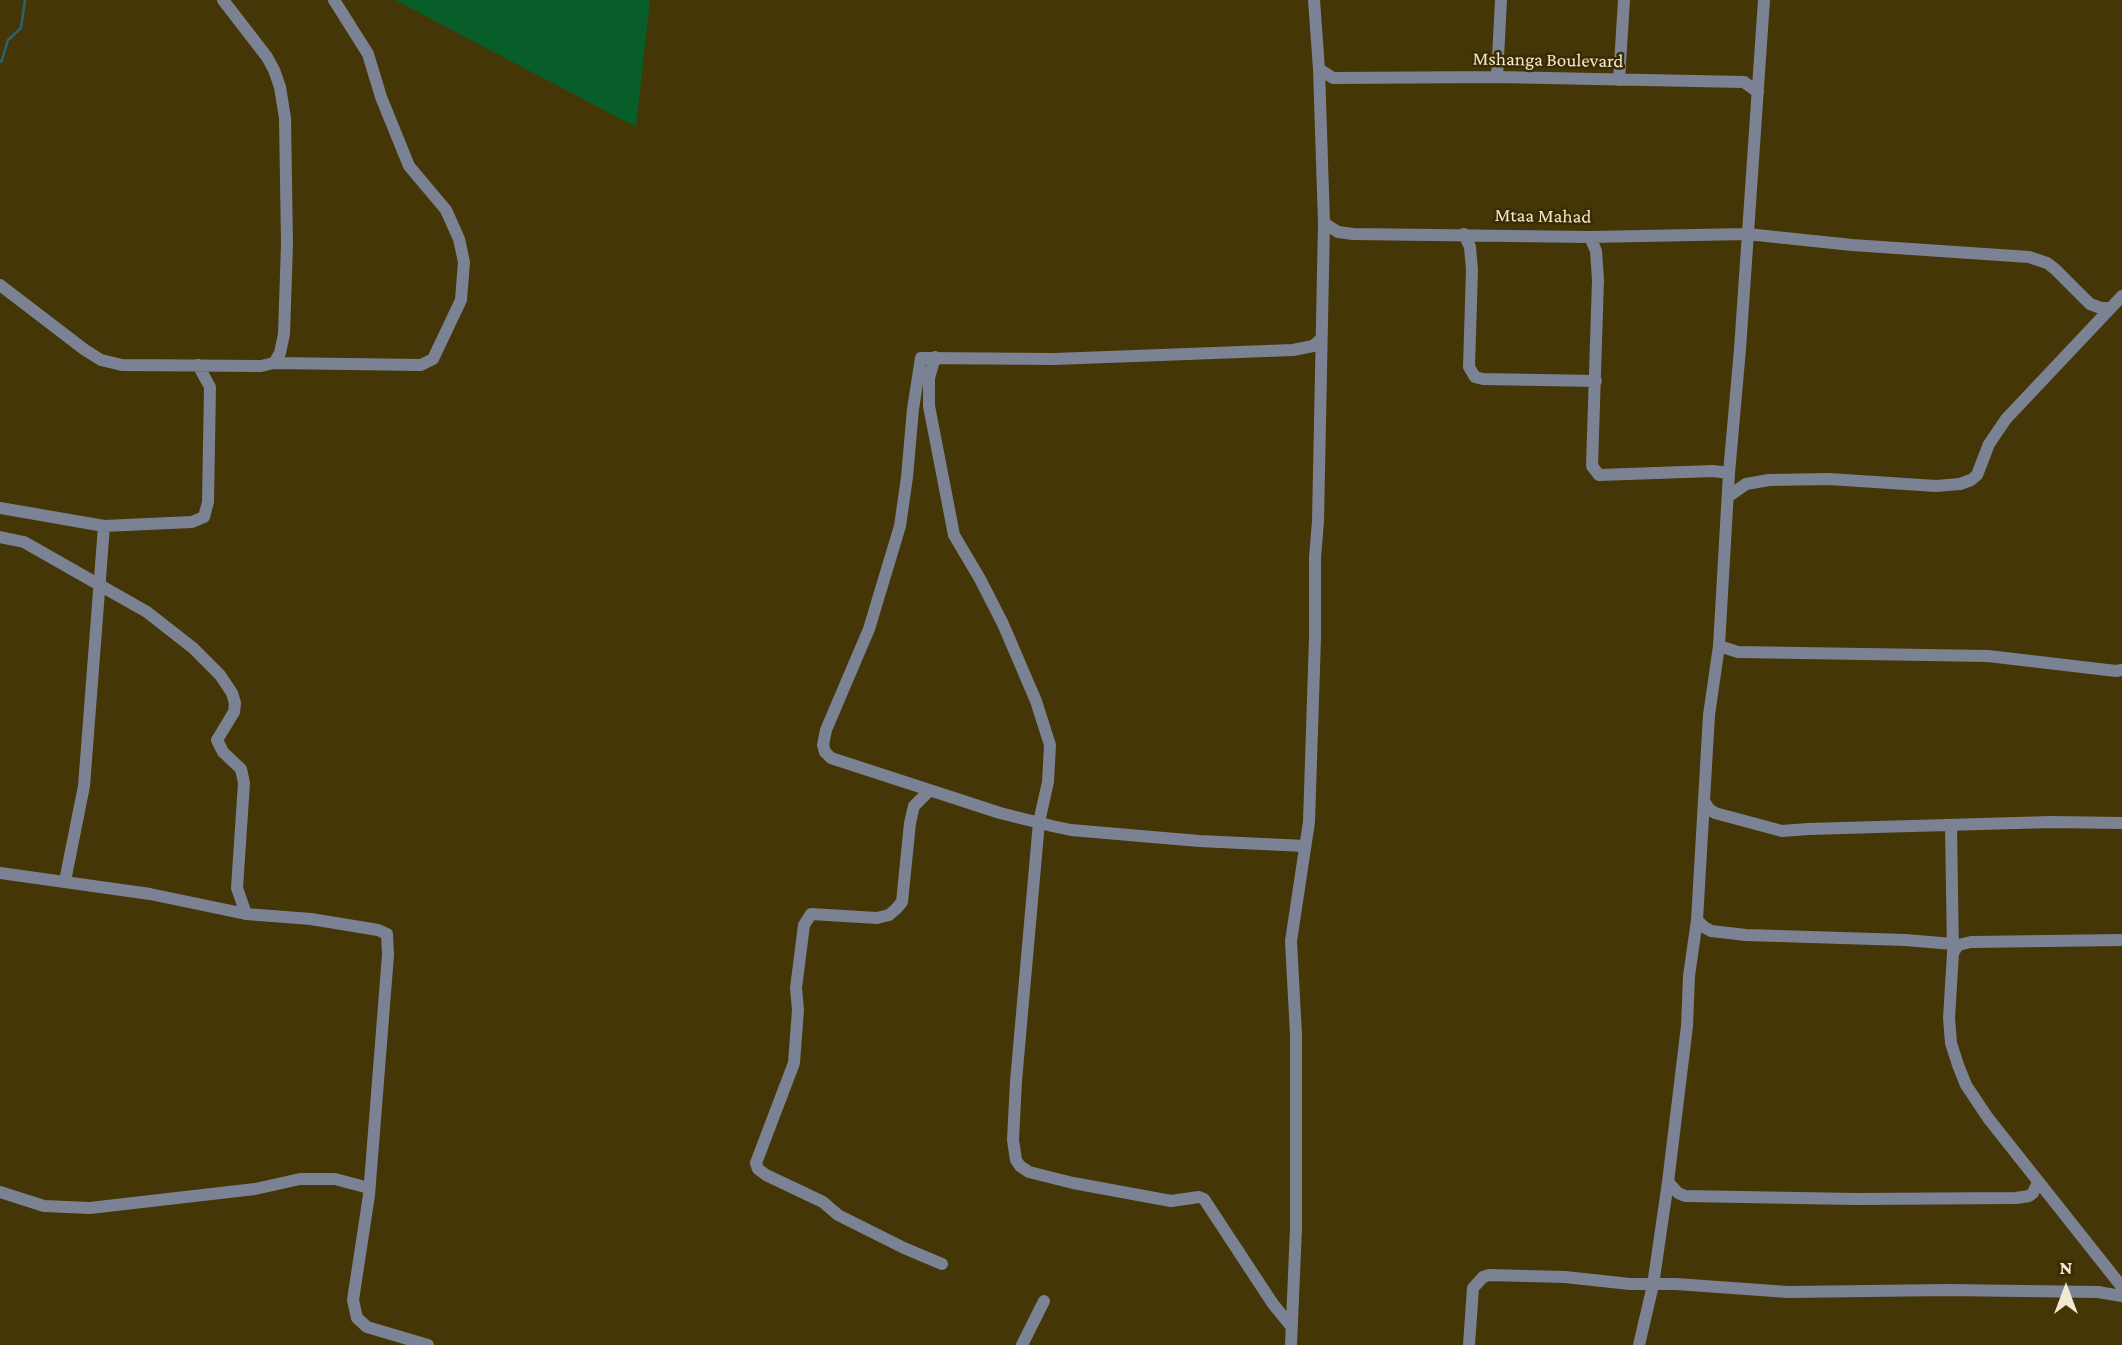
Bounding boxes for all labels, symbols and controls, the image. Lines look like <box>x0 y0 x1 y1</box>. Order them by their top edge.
street label: Mshanga Boulevard <box>1472 47 1624 73</box>
street label: Mtaa Mahad <box>1494 204 1592 228</box>
north arrow <box>2031 1254 2101 1324</box>
text: N <box>2060 1257 2072 1278</box>

